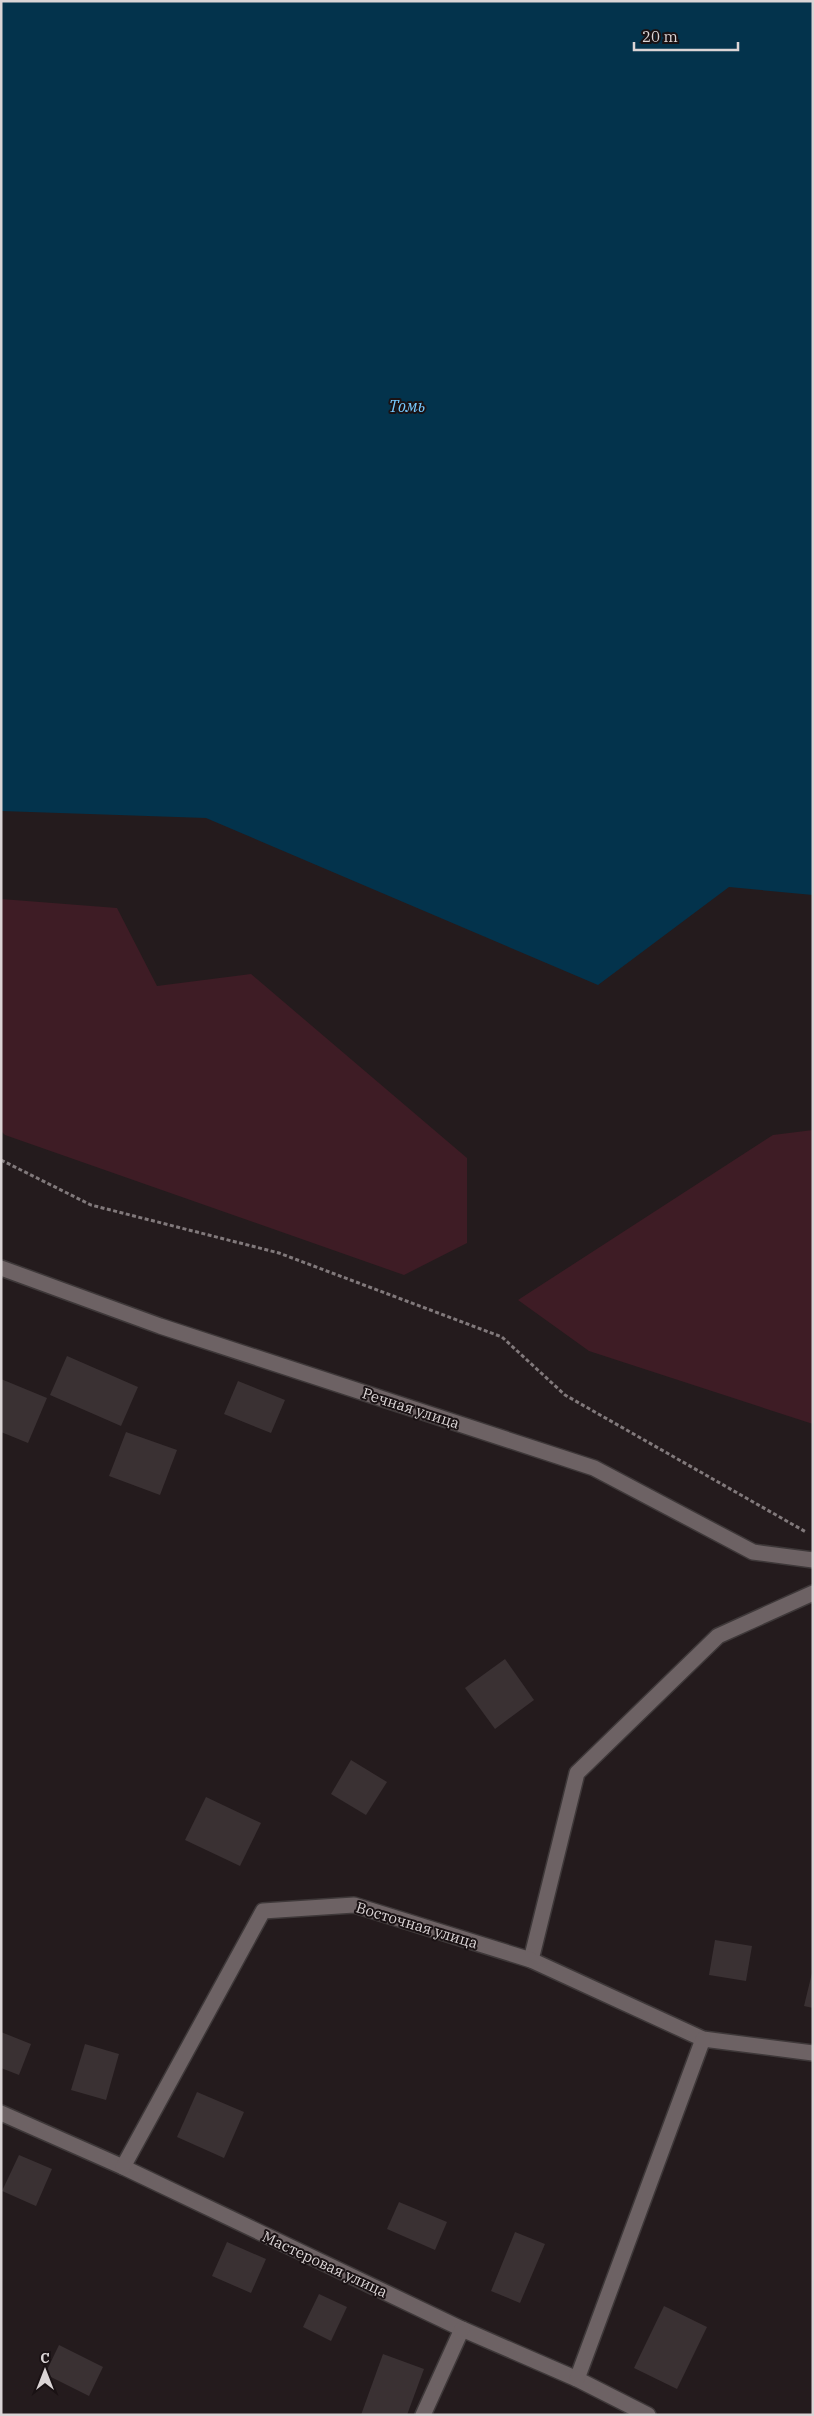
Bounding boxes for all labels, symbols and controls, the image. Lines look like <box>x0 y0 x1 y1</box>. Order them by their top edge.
scale bar <box>634 20 738 52</box>
text: 20 m <box>642 27 678 46</box>
water label: Томь <box>389 396 425 416</box>
street label: Речная улица <box>360 1383 462 1433</box>
street label: Восточная улица <box>354 1897 480 1953</box>
street label: Мастеровая улица <box>259 2227 391 2301</box>
north arrow <box>20 2346 70 2396</box>
text: С <box>40 2349 50 2367</box>

